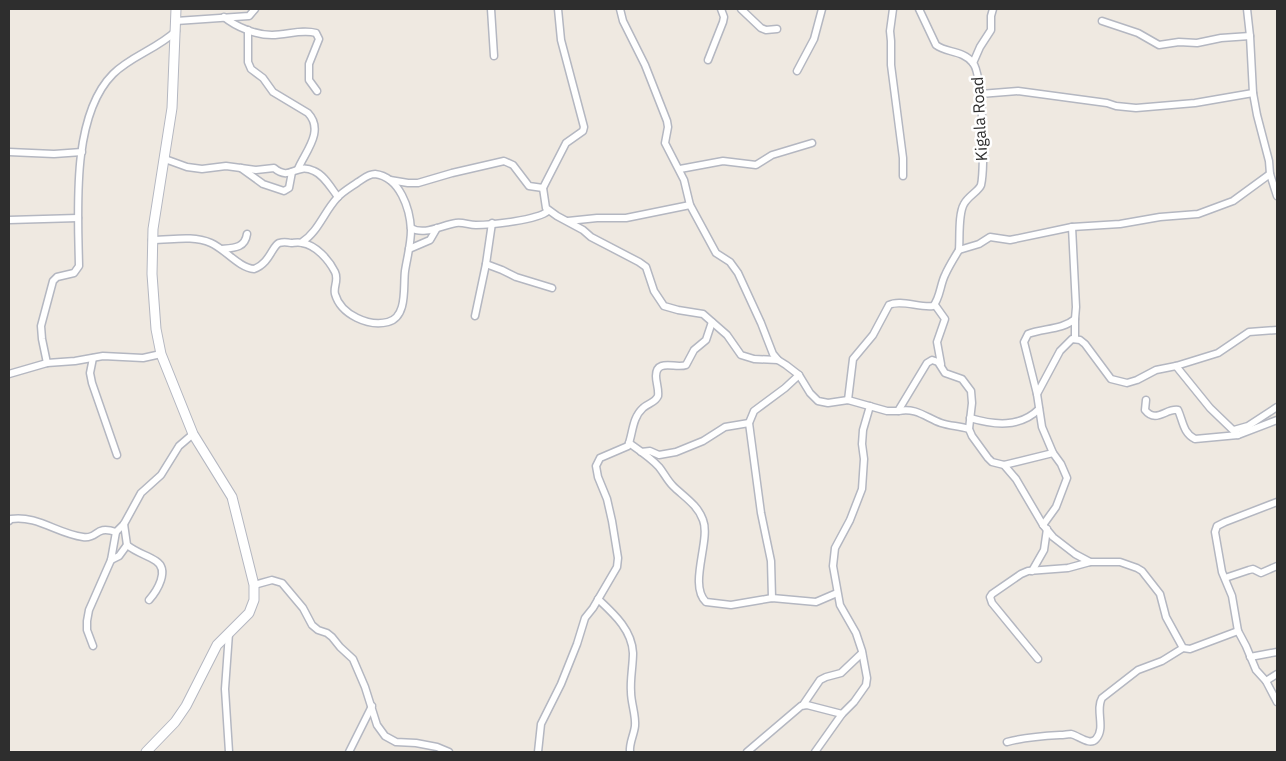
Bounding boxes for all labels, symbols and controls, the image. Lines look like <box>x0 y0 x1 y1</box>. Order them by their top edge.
street label: Kigala Road <box>967 76 991 162</box>

